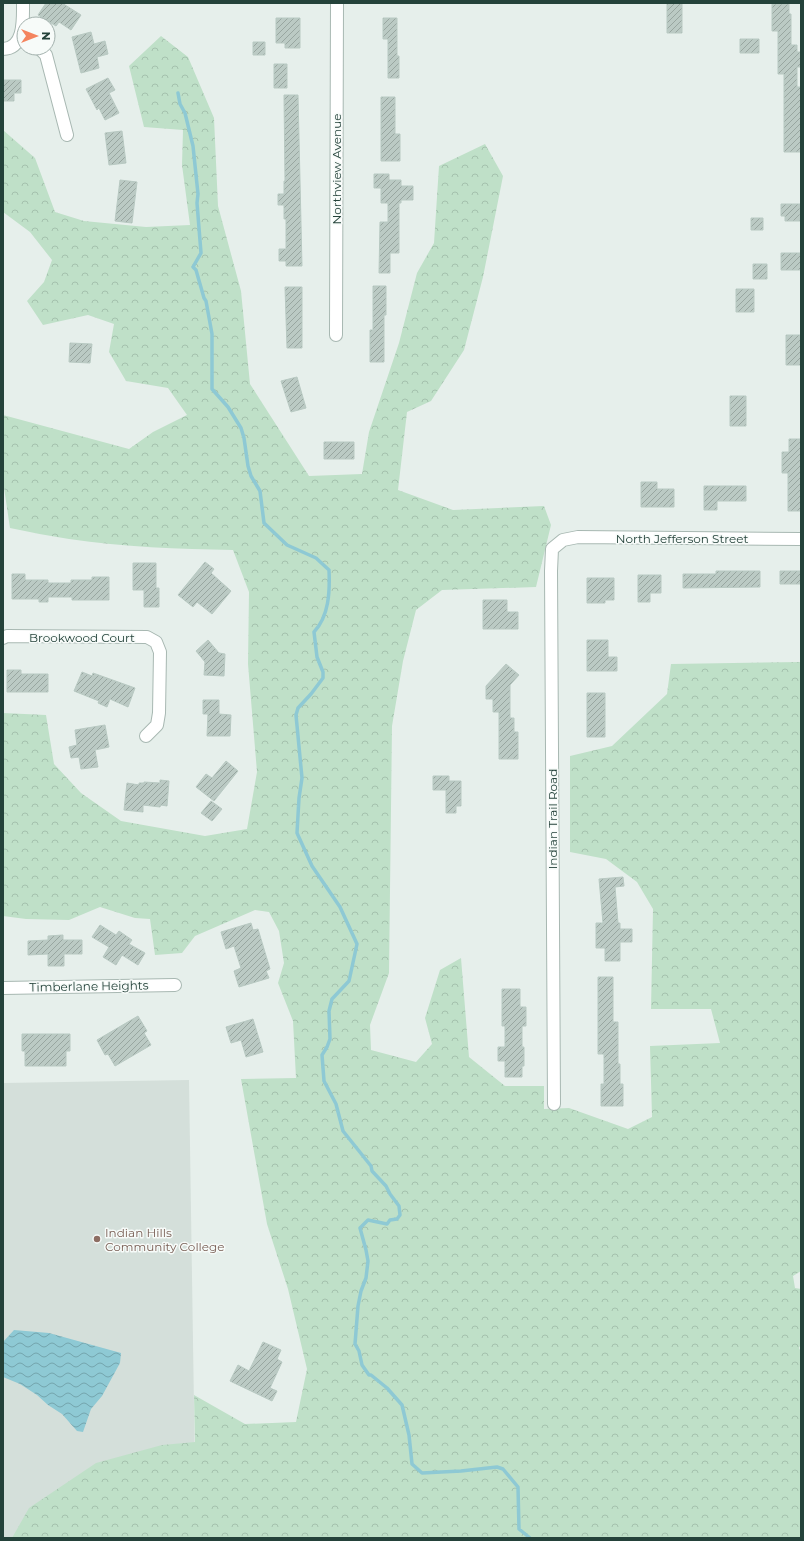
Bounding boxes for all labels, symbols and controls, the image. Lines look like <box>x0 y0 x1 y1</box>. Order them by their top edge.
north arrow <box>16 16 56 56</box>
text: N <box>39 32 53 40</box>
street label: Northview Avenue <box>329 114 344 224</box>
street label: North Jefferson Street <box>616 531 748 546</box>
street label: Brookwood Court <box>29 630 135 645</box>
street label: Indian Trail Road <box>545 769 560 869</box>
street label: Timberlane Heights <box>29 977 149 995</box>
place label: Indian Hills Community College <box>105 1225 225 1254</box>
marker: Indian Hills Community College <box>92 1234 102 1244</box>

